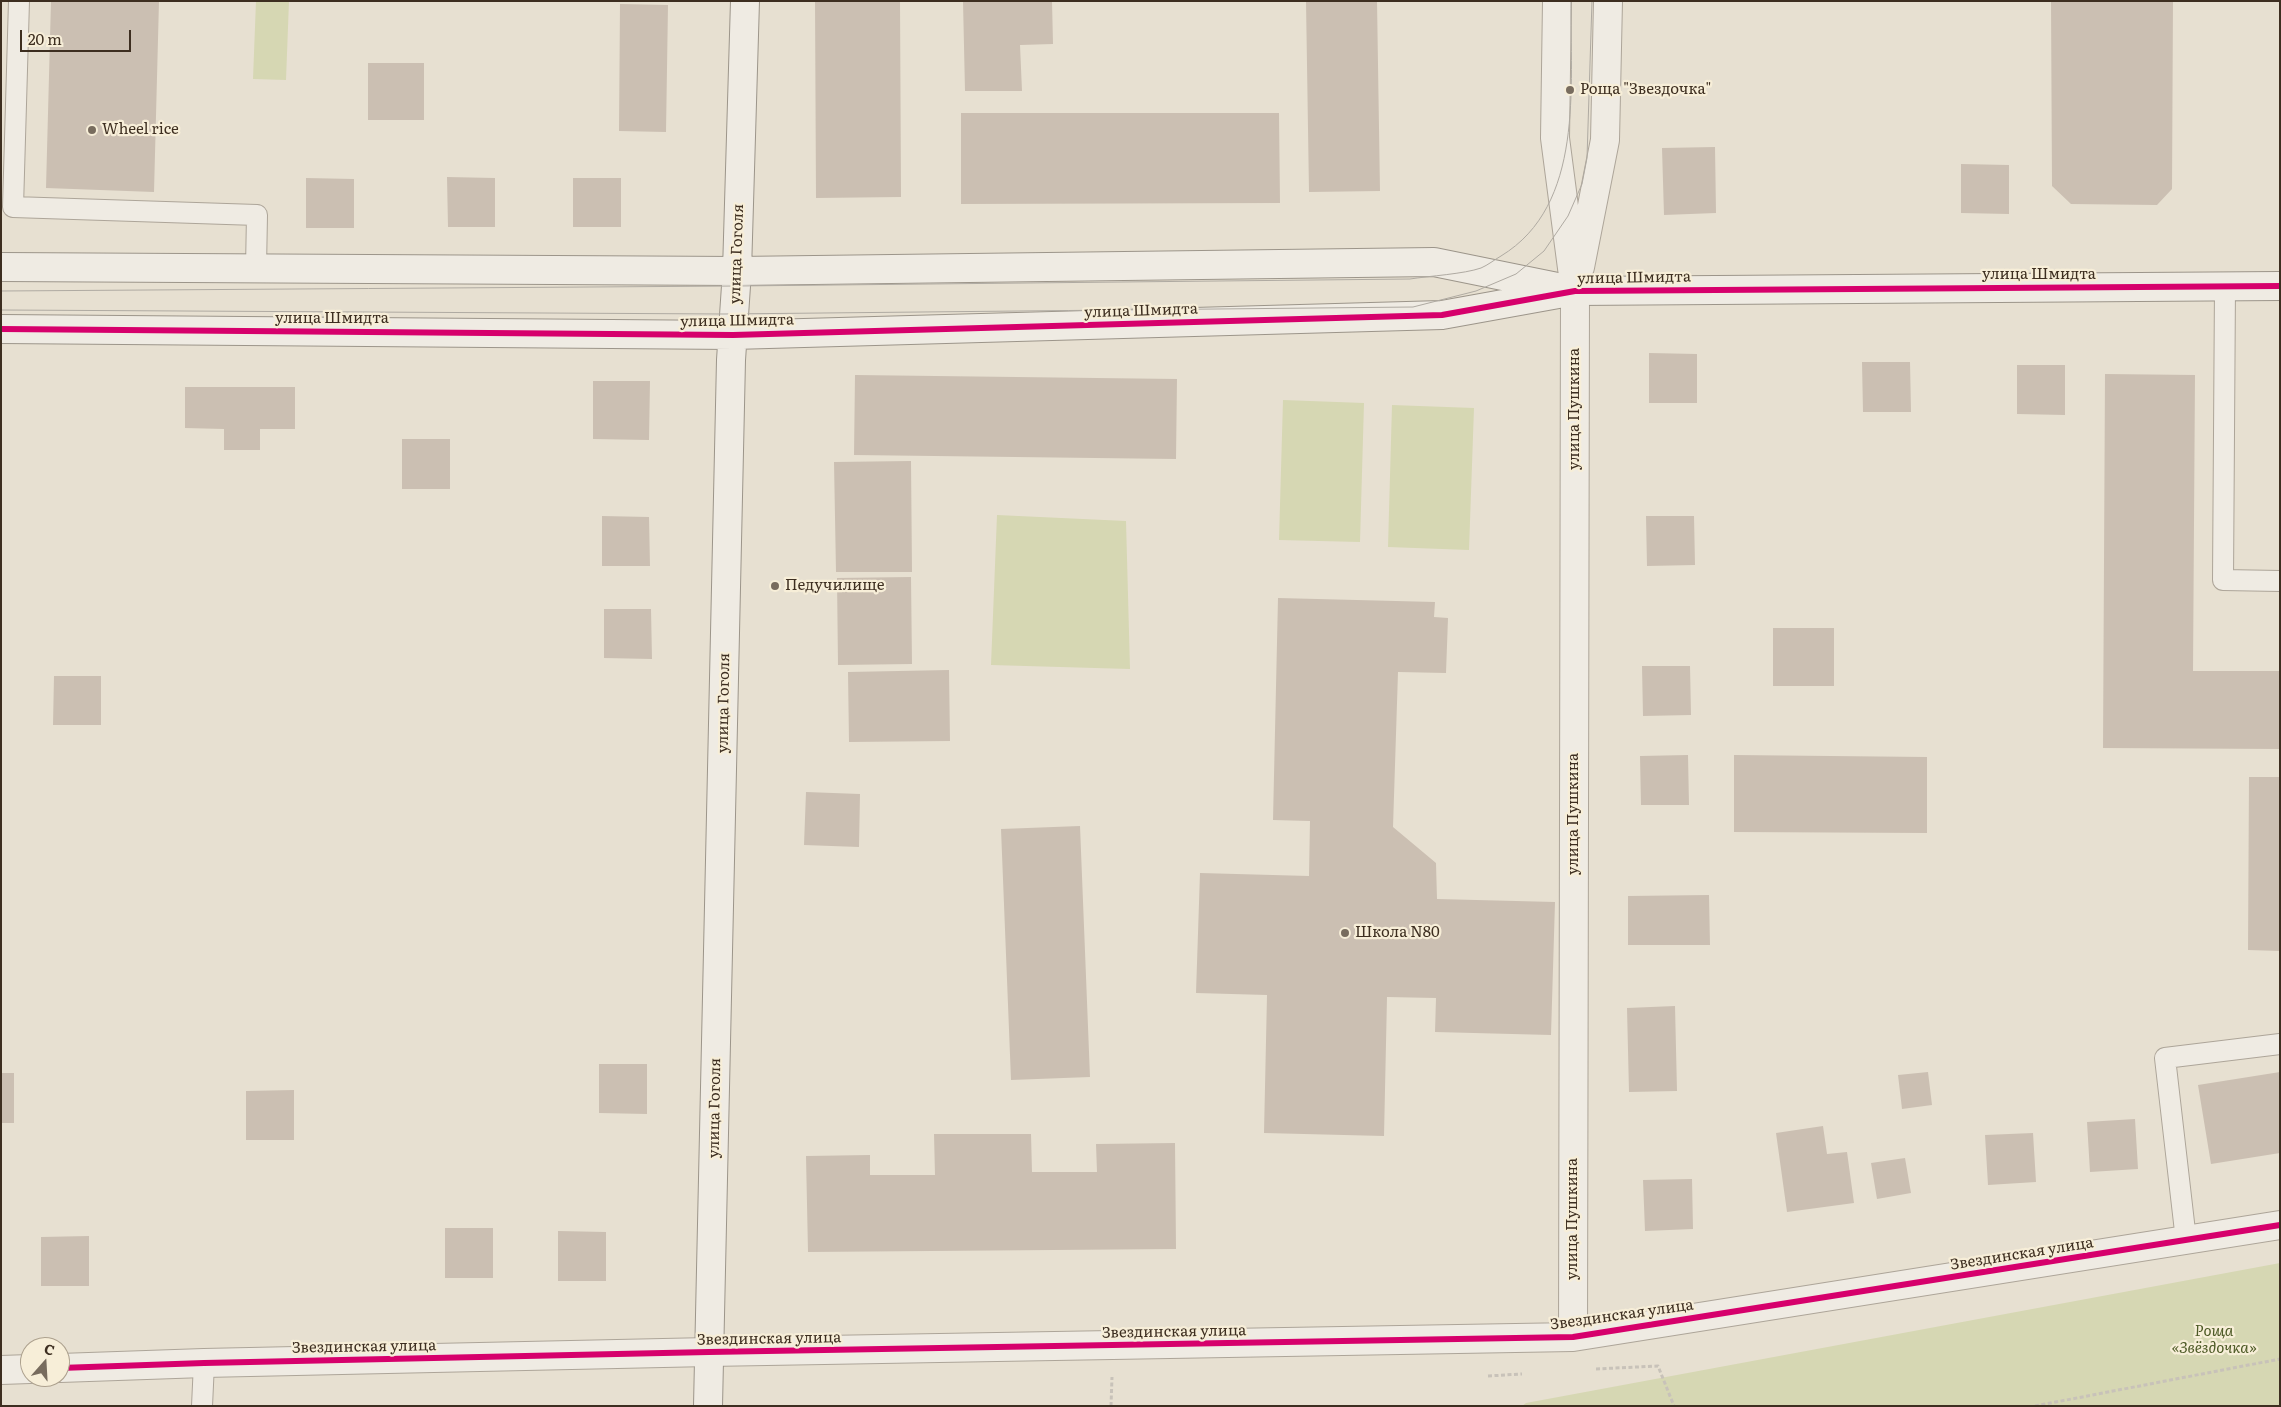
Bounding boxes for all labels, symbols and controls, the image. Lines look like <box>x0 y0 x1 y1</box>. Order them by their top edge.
scale bar <box>22 20 134 52</box>
text: 20 m <box>28 27 62 50</box>
place label: Роща "Звездочка" <box>1580 81 1711 99</box>
marker: Роща "Звездочка" <box>1564 84 1576 96</box>
place label: Wheel rice <box>102 121 179 139</box>
marker: Wheel rice <box>86 124 98 136</box>
street label: улица Гоголя <box>726 204 748 304</box>
street label: улица Шмидта <box>1982 266 2096 284</box>
street label: улица Шмидта <box>1577 268 1691 288</box>
street label: улица Шмидта <box>1084 300 1198 322</box>
street label: улица Шмидта <box>275 310 389 328</box>
street label: улица Шмидта <box>680 311 794 331</box>
street label: улица Пушкина <box>1566 348 1584 470</box>
place label: Педучилище <box>785 577 885 595</box>
marker: Педучилище <box>769 580 781 592</box>
street label: улица Гоголя <box>714 653 734 753</box>
street label: улица Пушкина <box>1565 753 1583 875</box>
place label: Школа N80 <box>1355 924 1440 942</box>
marker: Школа N80 <box>1339 927 1351 939</box>
street label: улица Гоголя <box>705 1058 725 1158</box>
street label: улица Пушкина <box>1564 1158 1582 1280</box>
street label: Звездинская улица <box>1949 1234 2095 1274</box>
street label: Звездинская улица <box>1549 1296 1695 1334</box>
street label: Звездинская улица <box>1102 1322 1246 1342</box>
park label: Роща «Звёздочка» <box>2172 1323 2256 1358</box>
street label: Звездинская улица <box>697 1329 841 1349</box>
north arrow <box>20 1337 70 1387</box>
street label: Звездинская улица <box>292 1337 436 1357</box>
text: С <box>42 1338 58 1360</box>

